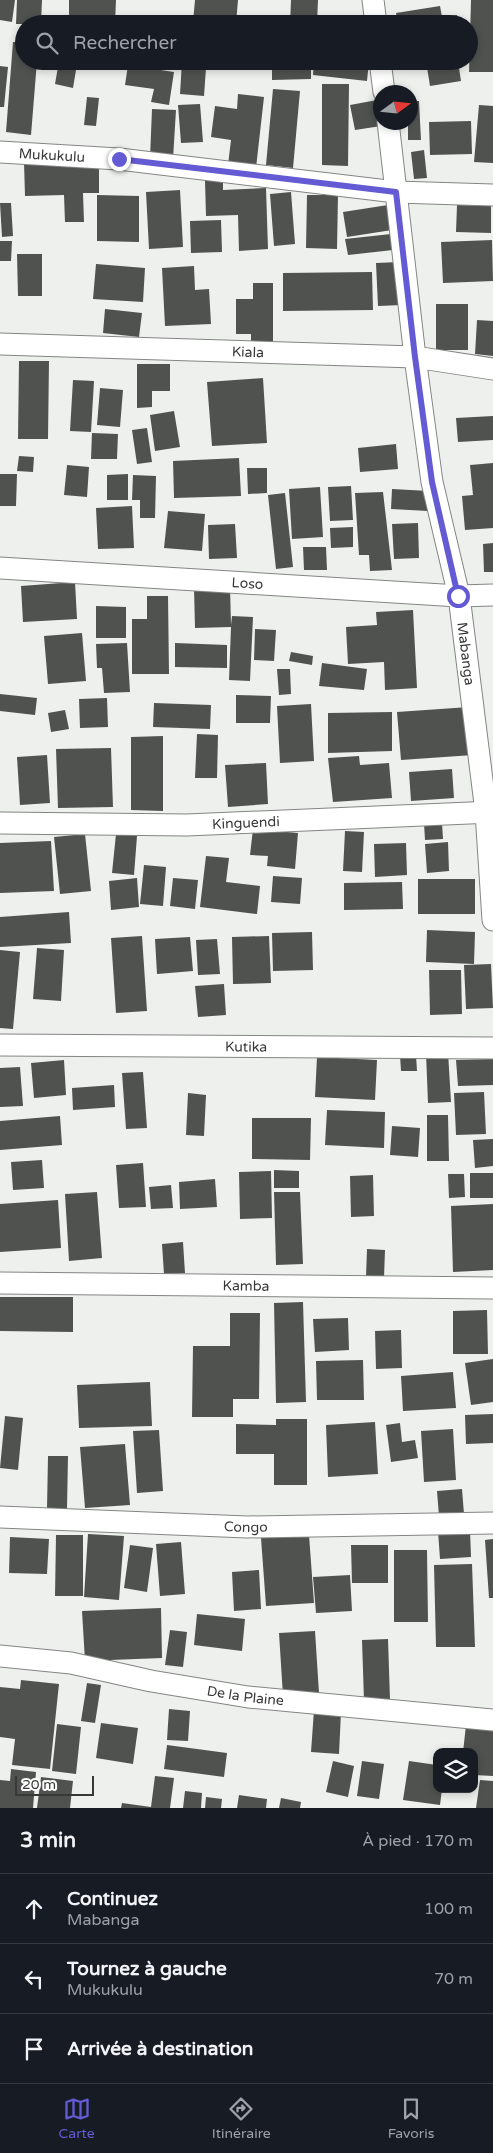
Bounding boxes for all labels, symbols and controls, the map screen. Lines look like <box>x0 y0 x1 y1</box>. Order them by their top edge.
search box <box>15 15 478 70</box>
icon: search <box>33 29 61 57</box>
text: Rechercher <box>73 32 176 54</box>
north arrow <box>373 85 418 130</box>
street label: Mukukulu <box>18 145 85 165</box>
route end <box>108 148 131 171</box>
street label: Kiala <box>232 343 264 361</box>
street label: Loso <box>231 574 264 593</box>
route start <box>447 585 470 608</box>
street label: Mabanga <box>454 621 479 686</box>
street label: Kinguendi <box>212 813 280 832</box>
street label: Kutika <box>225 1038 267 1055</box>
street label: Kamba <box>222 1277 269 1294</box>
street label: Congo <box>224 1518 268 1536</box>
street label: De la Plaine <box>206 1682 285 1709</box>
map controls <box>433 1748 478 1793</box>
button: layers <box>433 1748 478 1793</box>
scale bar <box>15 1773 94 1796</box>
text: 20 m <box>22 1776 56 1793</box>
text: 3 min <box>20 1828 76 1853</box>
text: À pied · 170 m <box>362 1831 473 1851</box>
text: Continuez <box>67 1888 158 1910</box>
icon: ahead <box>20 1895 48 1923</box>
text: 100 m <box>424 1899 473 1919</box>
text: Mabanga <box>67 1910 139 1930</box>
text: Tournez à gauche <box>67 1958 227 1980</box>
icon: left <box>20 1965 48 1993</box>
text: 70 m <box>434 1969 473 1989</box>
text: Mukukulu <box>67 1980 143 2000</box>
icon: arrive <box>20 2035 48 2063</box>
text: Arrivée à destination <box>67 2038 253 2060</box>
tab: Carte <box>59 2095 95 2142</box>
tab: Itinéraire <box>212 2095 271 2142</box>
tab: Favoris <box>388 2095 434 2142</box>

